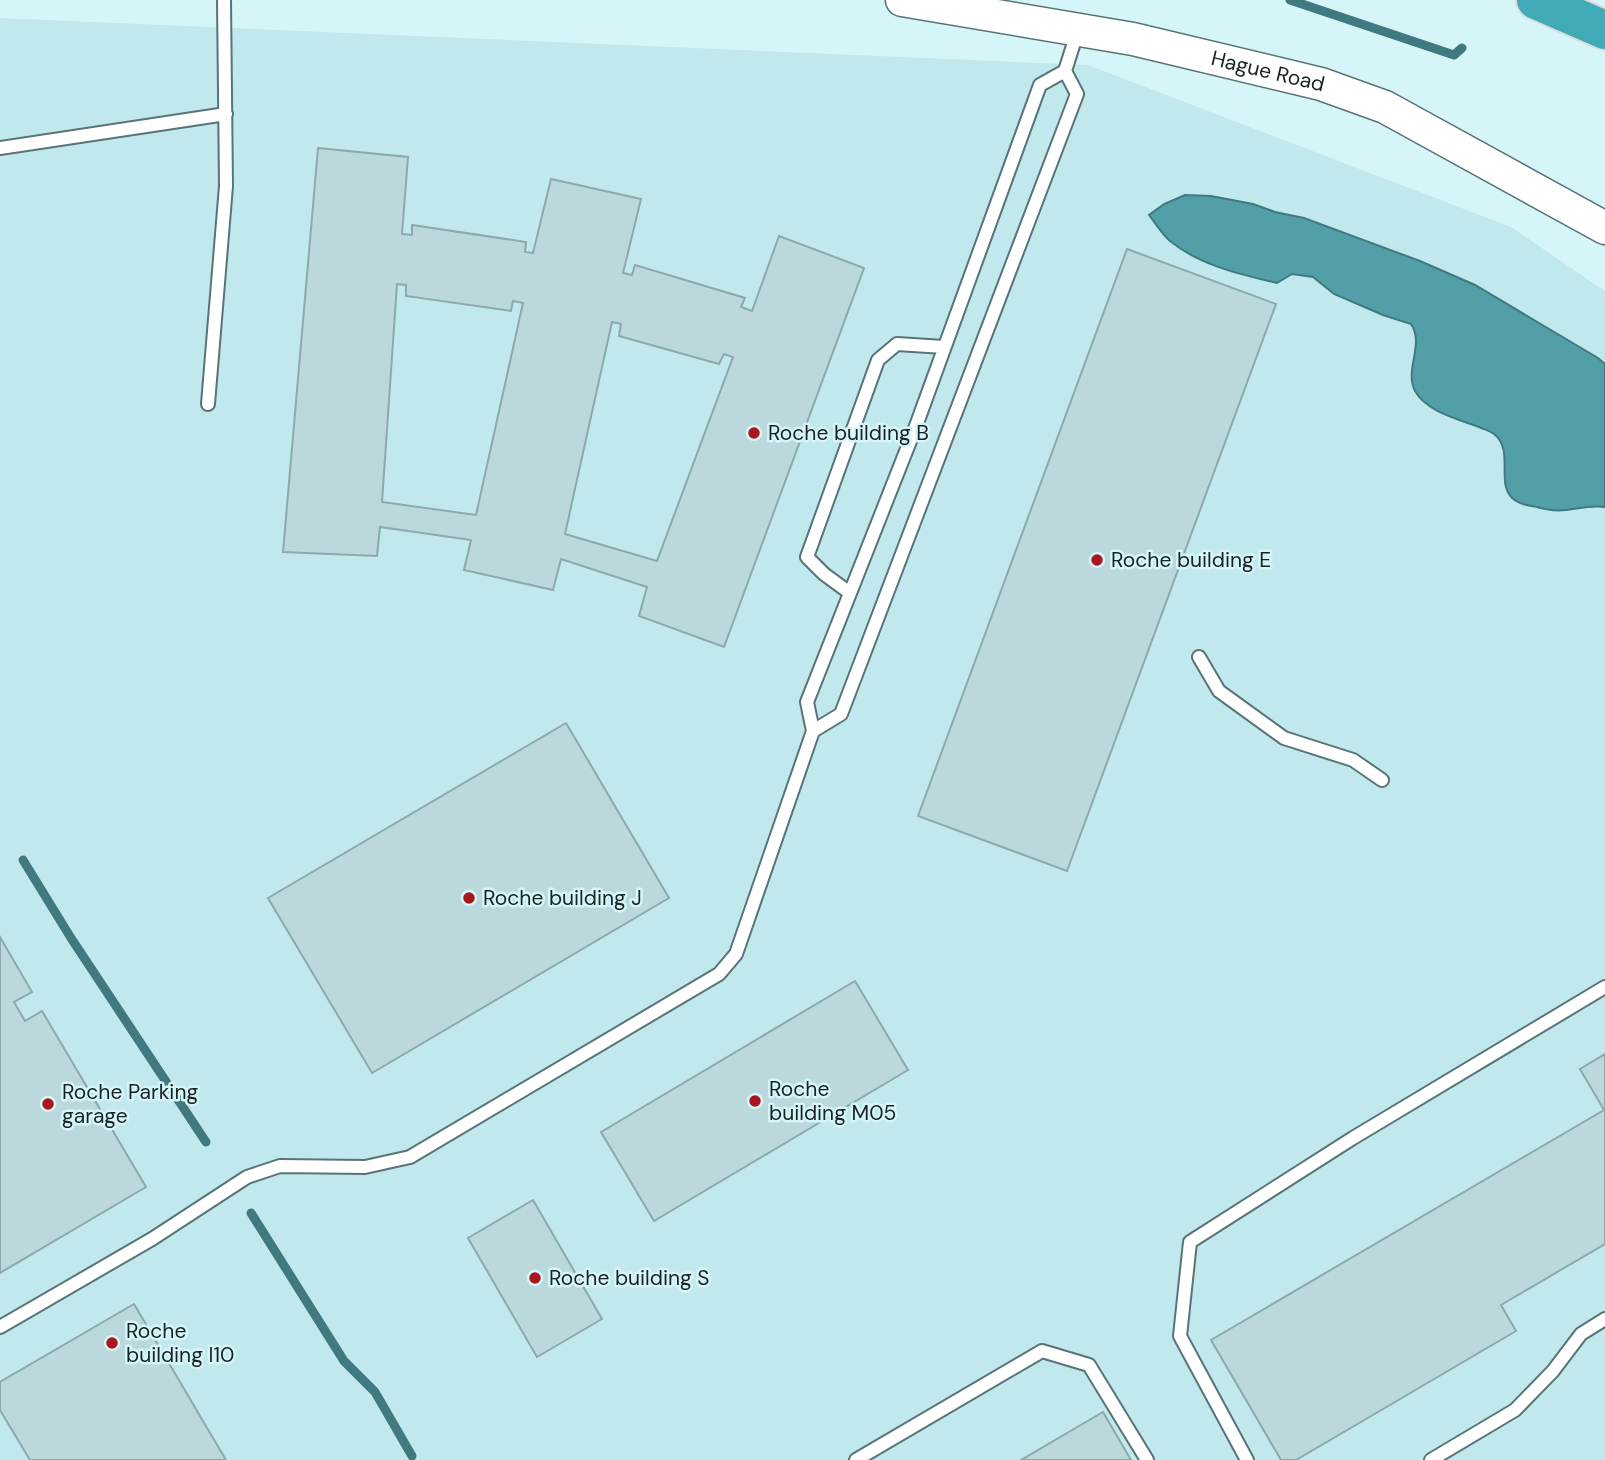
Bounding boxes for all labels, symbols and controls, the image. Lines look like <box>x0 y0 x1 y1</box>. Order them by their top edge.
street label: Hague Road <box>1208 44 1328 98</box>
place label: Roche building B <box>768 419 929 447</box>
marker: Roche building B <box>746 425 762 441</box>
place label: Roche building E <box>1111 546 1271 574</box>
marker: Roche building E <box>1089 552 1105 568</box>
place label: Roche building J <box>483 884 642 912</box>
marker: Roche building J <box>461 890 477 906</box>
place label: Roche building M05 <box>769 1075 896 1127</box>
place label: Roche Parking garage <box>62 1078 198 1130</box>
marker: Roche building M05 <box>747 1093 763 1109</box>
marker: Roche Parking garage <box>40 1096 56 1112</box>
place label: Roche building S <box>549 1264 710 1292</box>
marker: Roche building S <box>527 1270 543 1286</box>
place label: Roche building I10 <box>126 1317 234 1369</box>
marker: Roche building I10 <box>104 1335 120 1351</box>

